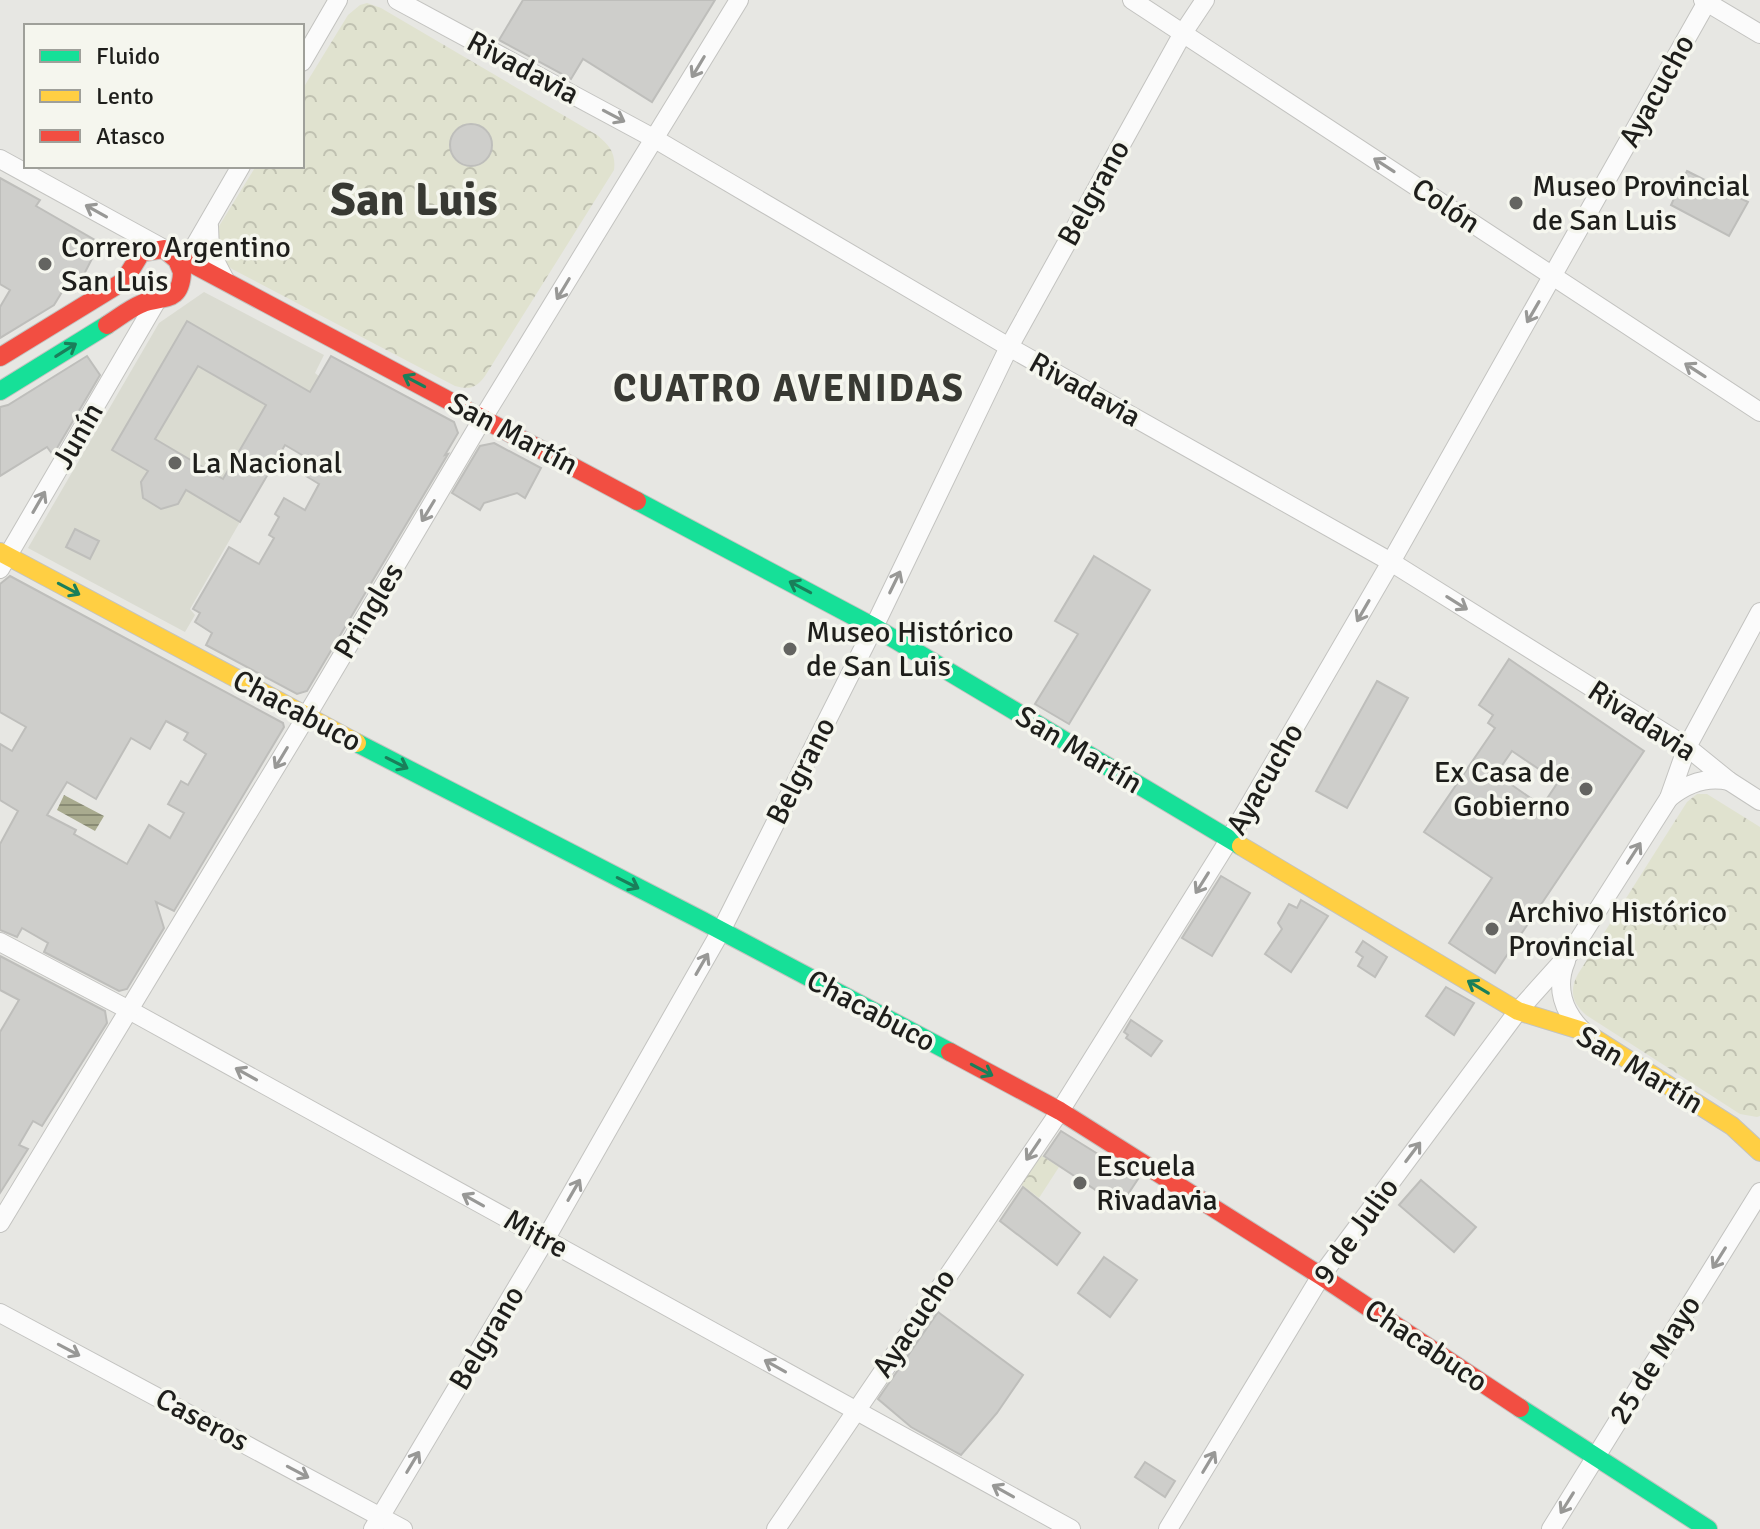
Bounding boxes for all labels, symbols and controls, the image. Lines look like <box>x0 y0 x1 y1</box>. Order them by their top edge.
street label: Rivadavia <box>461 23 585 113</box>
legend <box>24 24 304 168</box>
street label: Ayacucho <box>1611 28 1703 154</box>
text: Fluido <box>96 41 160 71</box>
one-way arrow <box>690 55 706 78</box>
text: Lento <box>96 81 154 111</box>
one-way arrow <box>601 109 625 124</box>
text: Atasco <box>96 121 165 151</box>
street label: Belgrano <box>1050 133 1138 253</box>
one-way arrow <box>1373 157 1396 173</box>
place label: Museo Provincial de San Luis <box>1532 168 1750 239</box>
street label: Colón <box>1405 170 1487 242</box>
district label: San Luis <box>330 172 498 228</box>
marker: Museo Provincial de San Luis <box>1507 194 1525 212</box>
one-way arrow <box>85 203 108 219</box>
place label: Correro Argentino San Luis <box>61 229 291 300</box>
marker: Correro Argentino San Luis <box>36 255 54 273</box>
one-way arrow <box>555 277 571 300</box>
one-way arrow <box>1525 300 1540 324</box>
one-way arrow <box>54 342 77 358</box>
street label: Rivadavia <box>1023 344 1147 436</box>
one-way arrow <box>1684 361 1706 378</box>
district label: CUATRO AVENIDAS <box>613 365 965 412</box>
one-way arrow <box>402 373 426 389</box>
street label: San Martín <box>442 385 584 483</box>
street label: Junín <box>44 396 112 476</box>
place label: La Nacional <box>191 445 342 482</box>
marker: La Nacional <box>166 454 184 472</box>
one-way arrow <box>32 491 48 514</box>
one-way arrow <box>420 499 436 522</box>
street label: Pringles <box>326 556 412 666</box>
one-way arrow <box>889 571 904 594</box>
one-way arrow <box>789 579 812 595</box>
one-way arrow <box>56 582 80 597</box>
one-way arrow <box>1445 596 1468 612</box>
one-way arrow <box>1355 599 1371 622</box>
place label: Museo Histórico de San Luis <box>806 614 1014 685</box>
marker: Museo Histórico de San Luis <box>781 640 799 658</box>
street label: Chacabuco <box>226 662 368 760</box>
street label: Rivadavia <box>1581 672 1703 770</box>
street label: San Martín <box>1009 698 1149 802</box>
street label: Belgrano <box>758 711 844 831</box>
street label: Ayacucho <box>1218 716 1312 842</box>
one-way arrow <box>273 746 289 769</box>
place label: Ex Casa de Gobierno <box>1434 754 1570 825</box>
one-way arrow <box>385 756 409 772</box>
marker: Ex Casa de Gobierno <box>1577 780 1595 798</box>
one-way arrow <box>1626 843 1643 865</box>
one-way arrow <box>1194 871 1210 894</box>
one-way arrow <box>616 875 640 891</box>
place label: Archivo Histórico Provincial <box>1508 894 1727 965</box>
marker: Archivo Histórico Provincial <box>1483 920 1501 938</box>
one-way arrow <box>694 953 710 976</box>
street label: Chacabuco <box>800 962 942 1060</box>
one-way arrow <box>1467 979 1490 995</box>
street label: San Martín <box>1570 1018 1710 1122</box>
one-way arrow <box>970 1062 993 1078</box>
one-way arrow <box>235 1066 258 1082</box>
one-way arrow <box>1025 1139 1041 1161</box>
one-way arrow <box>1405 1142 1422 1163</box>
place label: Escuela Rivadavia <box>1096 1148 1218 1219</box>
street label: 9 de Julio <box>1305 1171 1407 1291</box>
marker: Escuela Rivadavia <box>1071 1174 1089 1192</box>
one-way arrow <box>566 1179 582 1202</box>
one-way arrow <box>462 1192 486 1207</box>
street label: Mitre <box>497 1201 575 1267</box>
one-way arrow <box>1711 1246 1727 1269</box>
street label: Ayacucho <box>864 1262 964 1384</box>
street label: Belgrano <box>441 1279 533 1397</box>
street label: 25 de Mayo <box>1601 1289 1709 1431</box>
street label: Chacabuco <box>1357 1291 1495 1401</box>
one-way arrow <box>56 1342 80 1358</box>
one-way arrow <box>764 1357 787 1373</box>
street label: Caseros <box>149 1380 255 1460</box>
one-way arrow <box>405 1451 421 1474</box>
one-way arrow <box>1201 1451 1217 1474</box>
one-way arrow <box>286 1464 310 1480</box>
one-way arrow <box>992 1483 1015 1499</box>
one-way arrow <box>1559 1491 1575 1514</box>

